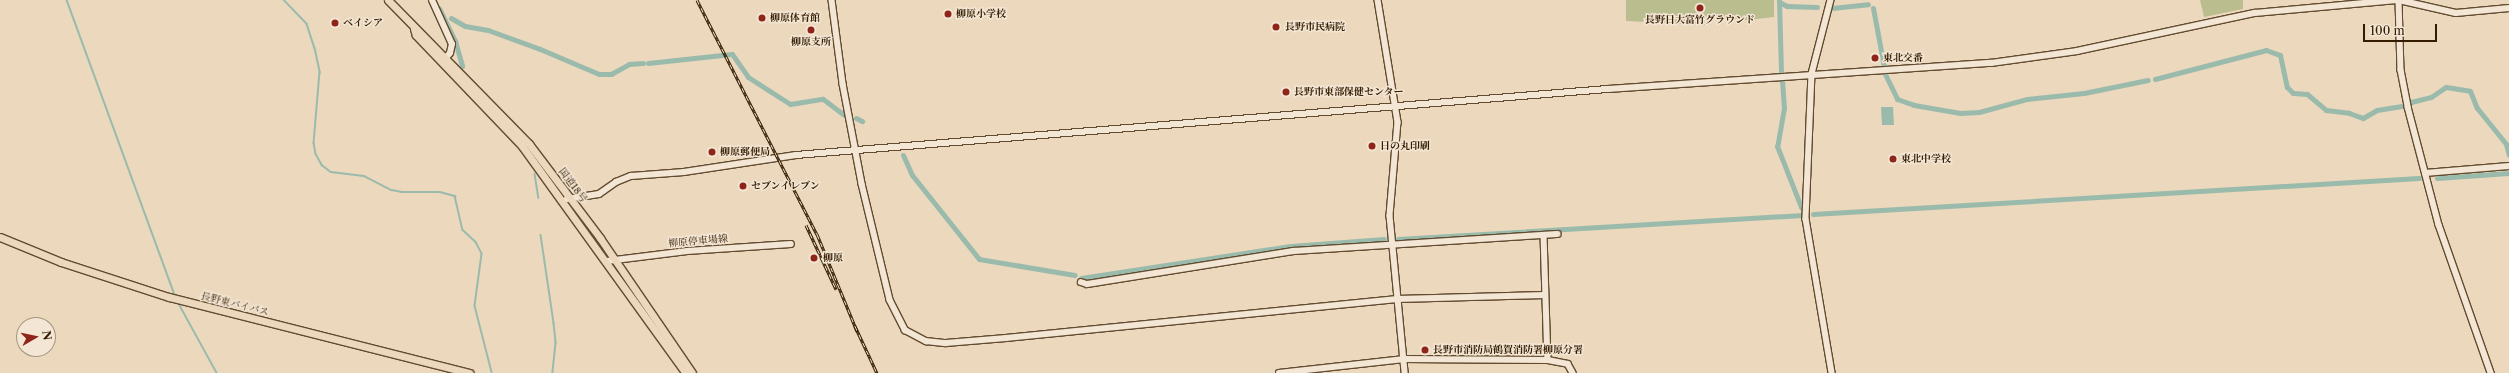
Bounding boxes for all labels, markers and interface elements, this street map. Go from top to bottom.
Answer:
marker: 長野日大富竹グラウンド [1695,3,1705,13]
place label: 柳原小学校 [956,8,1006,20]
marker: 柳原小学校 [943,9,953,19]
place label: 柳原体育館 [770,12,820,24]
marker: 柳原体育館 [757,13,767,23]
place label: 長野日大富竹グラウンド [1645,14,1755,26]
scale bar [2365,16,2439,42]
place label: ベイシア [343,17,383,29]
marker: ベイシア [330,18,340,28]
marker: 長野市民病院 [1270,21,1282,33]
place label: 長野市民病院 [1285,21,1345,33]
text: 100 m [2370,23,2405,38]
marker: 柳原支所 [806,25,816,35]
place label: 柳原支所 [791,36,831,48]
place label: 東北交番 [1883,52,1923,64]
marker: 東北交番 [1870,53,1880,63]
place label: 長野市東部保健センター [1294,86,1404,98]
marker: 長野市東部保健センター [1281,87,1291,97]
place label: 日の丸印刷 [1380,140,1430,152]
marker: 日の丸印刷 [1367,141,1377,151]
place label: 柳原郵便局 [720,146,770,158]
marker: 柳原郵便局 [707,147,717,157]
place label: 東北中学校 [1901,153,1951,165]
marker: 東北中学校 [1888,154,1898,164]
street label: 国道18号 [556,165,590,205]
place label: セブンイレブン [751,180,821,192]
marker: セブンイレブン [738,181,748,191]
street label: 柳原停車場線 [668,232,728,250]
marker: 柳原 [808,252,820,264]
place label: 柳原 [823,252,843,264]
street label: 長野東バイパス [200,290,270,318]
north arrow [16,317,56,357]
text: N [39,329,55,341]
place label: 長野市消防局鶴賀消防署柳原分署 [1433,344,1583,356]
marker: 長野市消防局鶴賀消防署柳原分署 [1420,345,1430,355]

